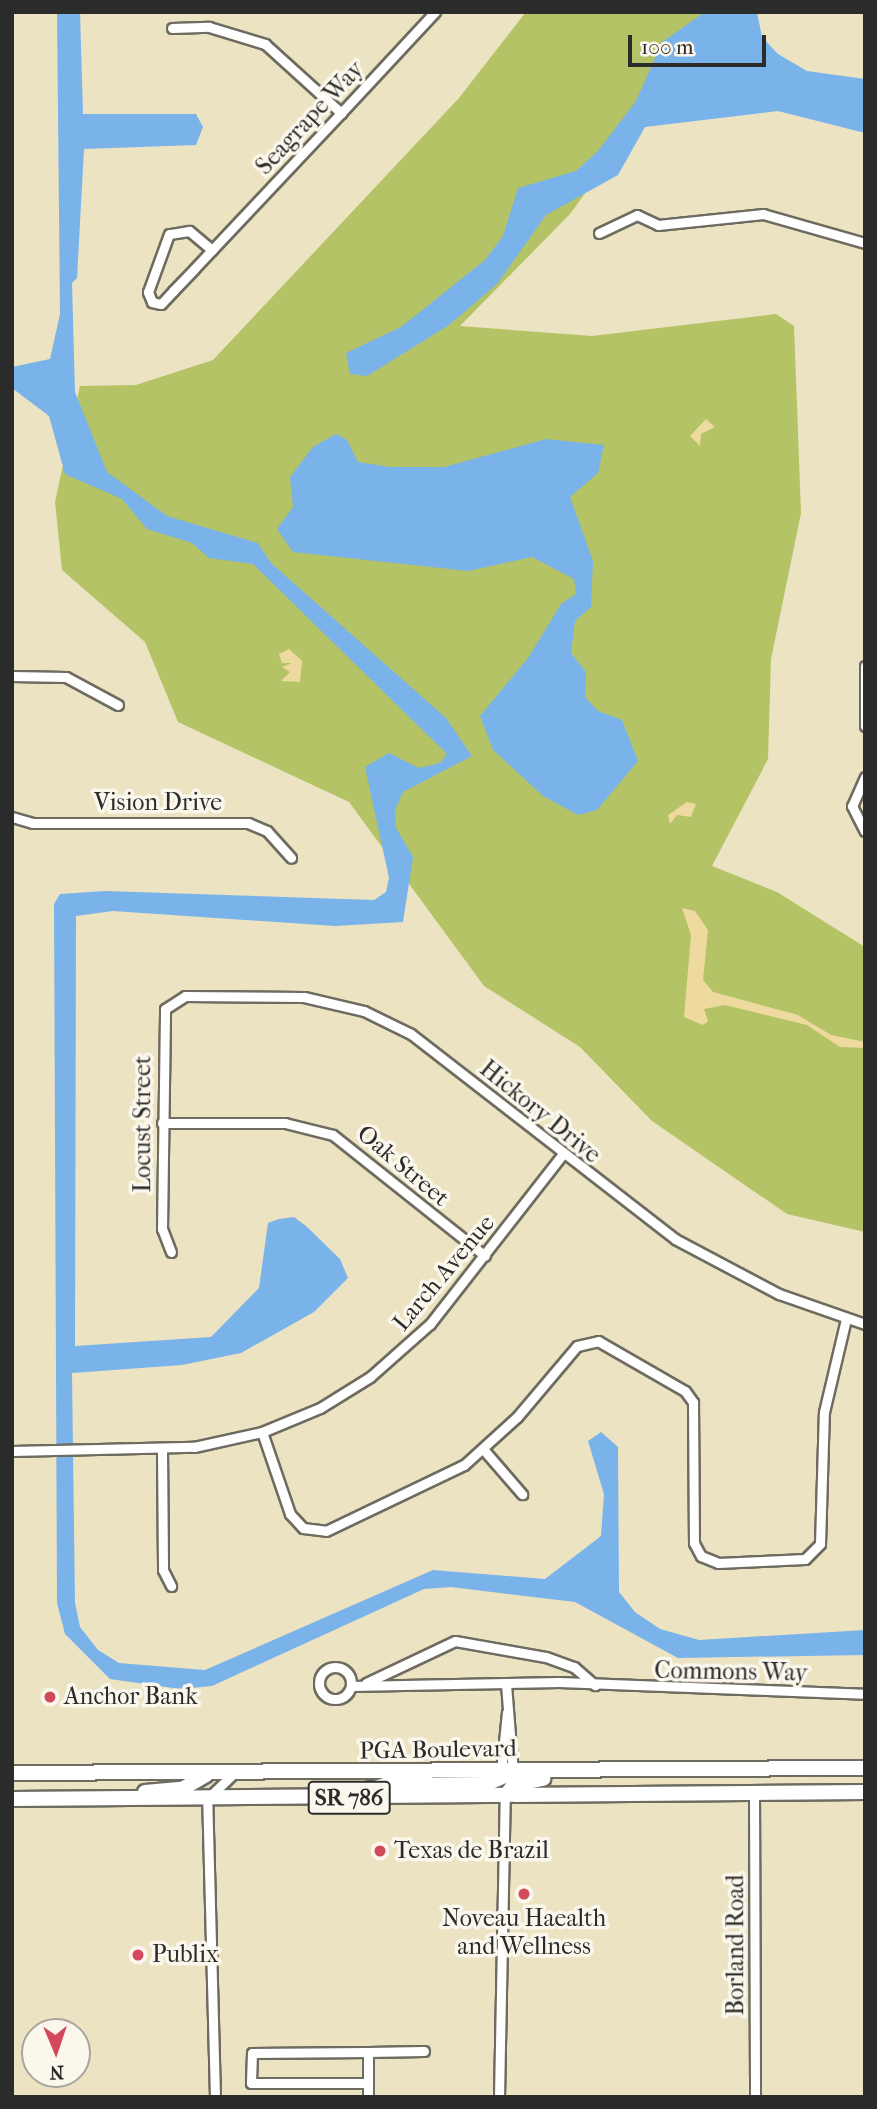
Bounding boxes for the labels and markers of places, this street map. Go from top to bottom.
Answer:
place label: Anchor Bank [64,1683,198,1711]
marker: Anchor Bank [42,1689,58,1705]
place label: Texas de Brazil [394,1837,549,1865]
marker: Texas de Brazil [372,1843,388,1859]
marker: Noveau Haealth and Wellness [516,1886,532,1902]
place label: Noveau Haealth and Wellness [442,1905,606,1961]
place label: Publix [152,1941,219,1969]
marker: Publix [130,1947,146,1963]

